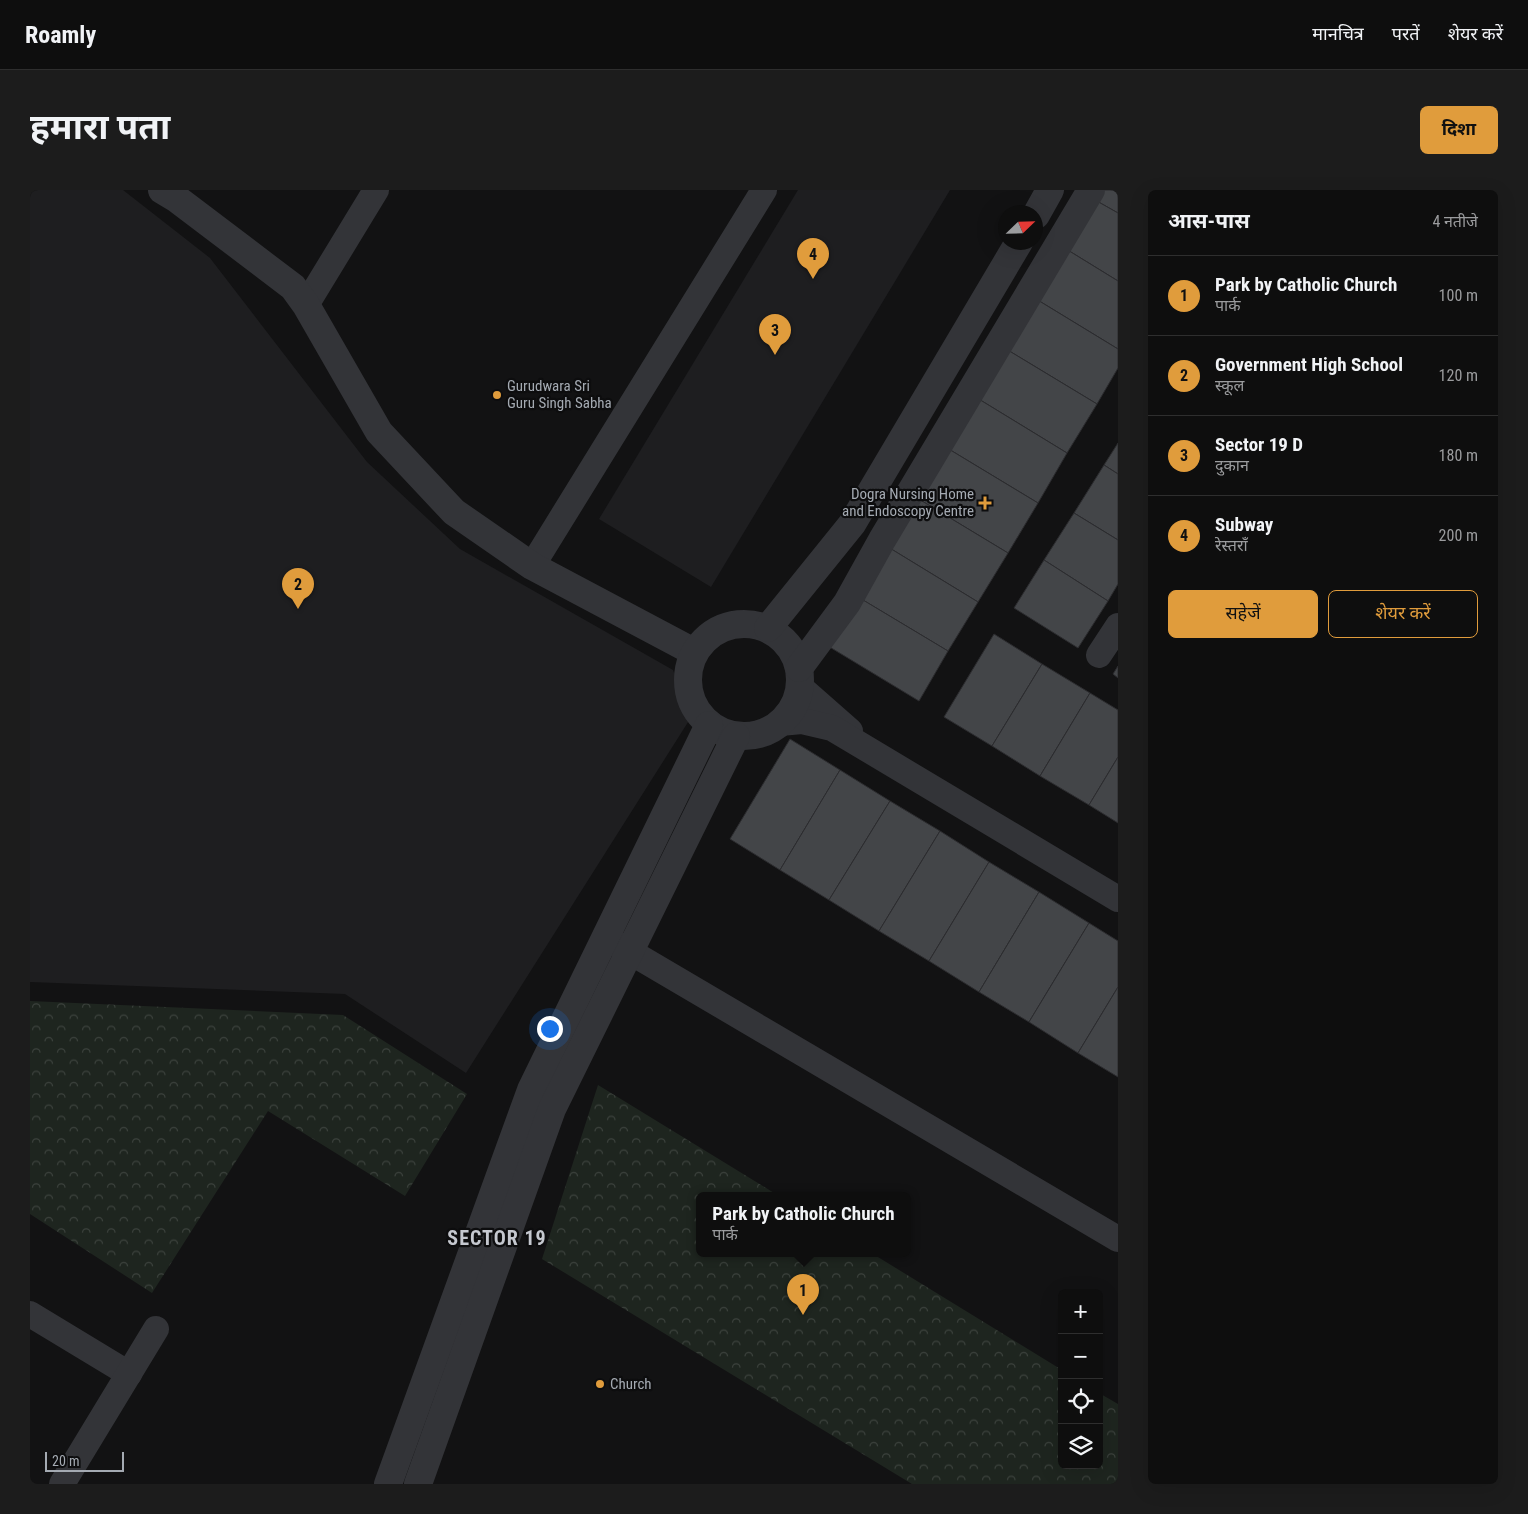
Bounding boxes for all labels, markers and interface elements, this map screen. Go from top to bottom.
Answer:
text: Roamly [25,21,96,49]
text: मानचित्र [1312,23,1364,44]
text: परतें [1392,23,1420,44]
text: शेयर करें [1448,23,1503,44]
button: दिशा [1420,106,1498,154]
text: हमारा पता [30,107,170,148]
north arrow [998,205,1043,250]
text: आस-पास [1168,209,1250,233]
text: 4 नतीजे [1432,212,1478,231]
pin: 4 [797,238,829,279]
text: Park by Catholic Church [1215,273,1397,296]
text: 1 [1180,286,1188,305]
text: 100 m [1439,286,1478,305]
text: पार्क [1215,296,1241,315]
pin: 3 [759,314,791,355]
text: Government High School [1215,353,1403,376]
text: 2 [1180,366,1188,385]
text: 120 m [1439,366,1478,385]
text: स्कूल [1215,376,1244,395]
place label: Gurudwara Sri Guru Singh Sabha [507,377,612,412]
marker: Gurudwara Sri Guru Singh Sabha [491,389,503,401]
text: Sector 19 D [1215,433,1303,456]
text: 3 [1180,446,1188,465]
text: 180 m [1439,446,1478,465]
text: दुकान [1215,456,1249,475]
place label: Dogra Nursing Home and Endoscopy Centre [842,485,974,520]
marker: Dogra Nursing Home and Endoscopy Centre [978,496,992,510]
text: Subway [1215,513,1273,536]
text: 4 [1180,526,1188,545]
text: 200 m [1439,526,1478,545]
text: रेस्तराँ [1215,536,1248,555]
pin: 2 [282,568,314,609]
button: सहेजें [1168,590,1318,638]
button: शेयर करें [1328,590,1478,638]
your location [537,1016,563,1042]
popup [696,1192,911,1257]
text: Park by Catholic Church [712,1202,895,1225]
text: पार्क [712,1225,738,1244]
district label: SECTOR 19 [447,1226,547,1250]
pin: 1 [787,1274,819,1315]
map controls [1058,1289,1103,1469]
button: + [1058,1289,1103,1334]
button: − [1058,1334,1103,1379]
place label: Church [610,1375,652,1393]
marker: Church [594,1378,606,1390]
button: locate [1058,1379,1103,1424]
button: layers [1058,1424,1103,1469]
scale bar [45,1449,124,1472]
text: 20 m [52,1453,80,1469]

